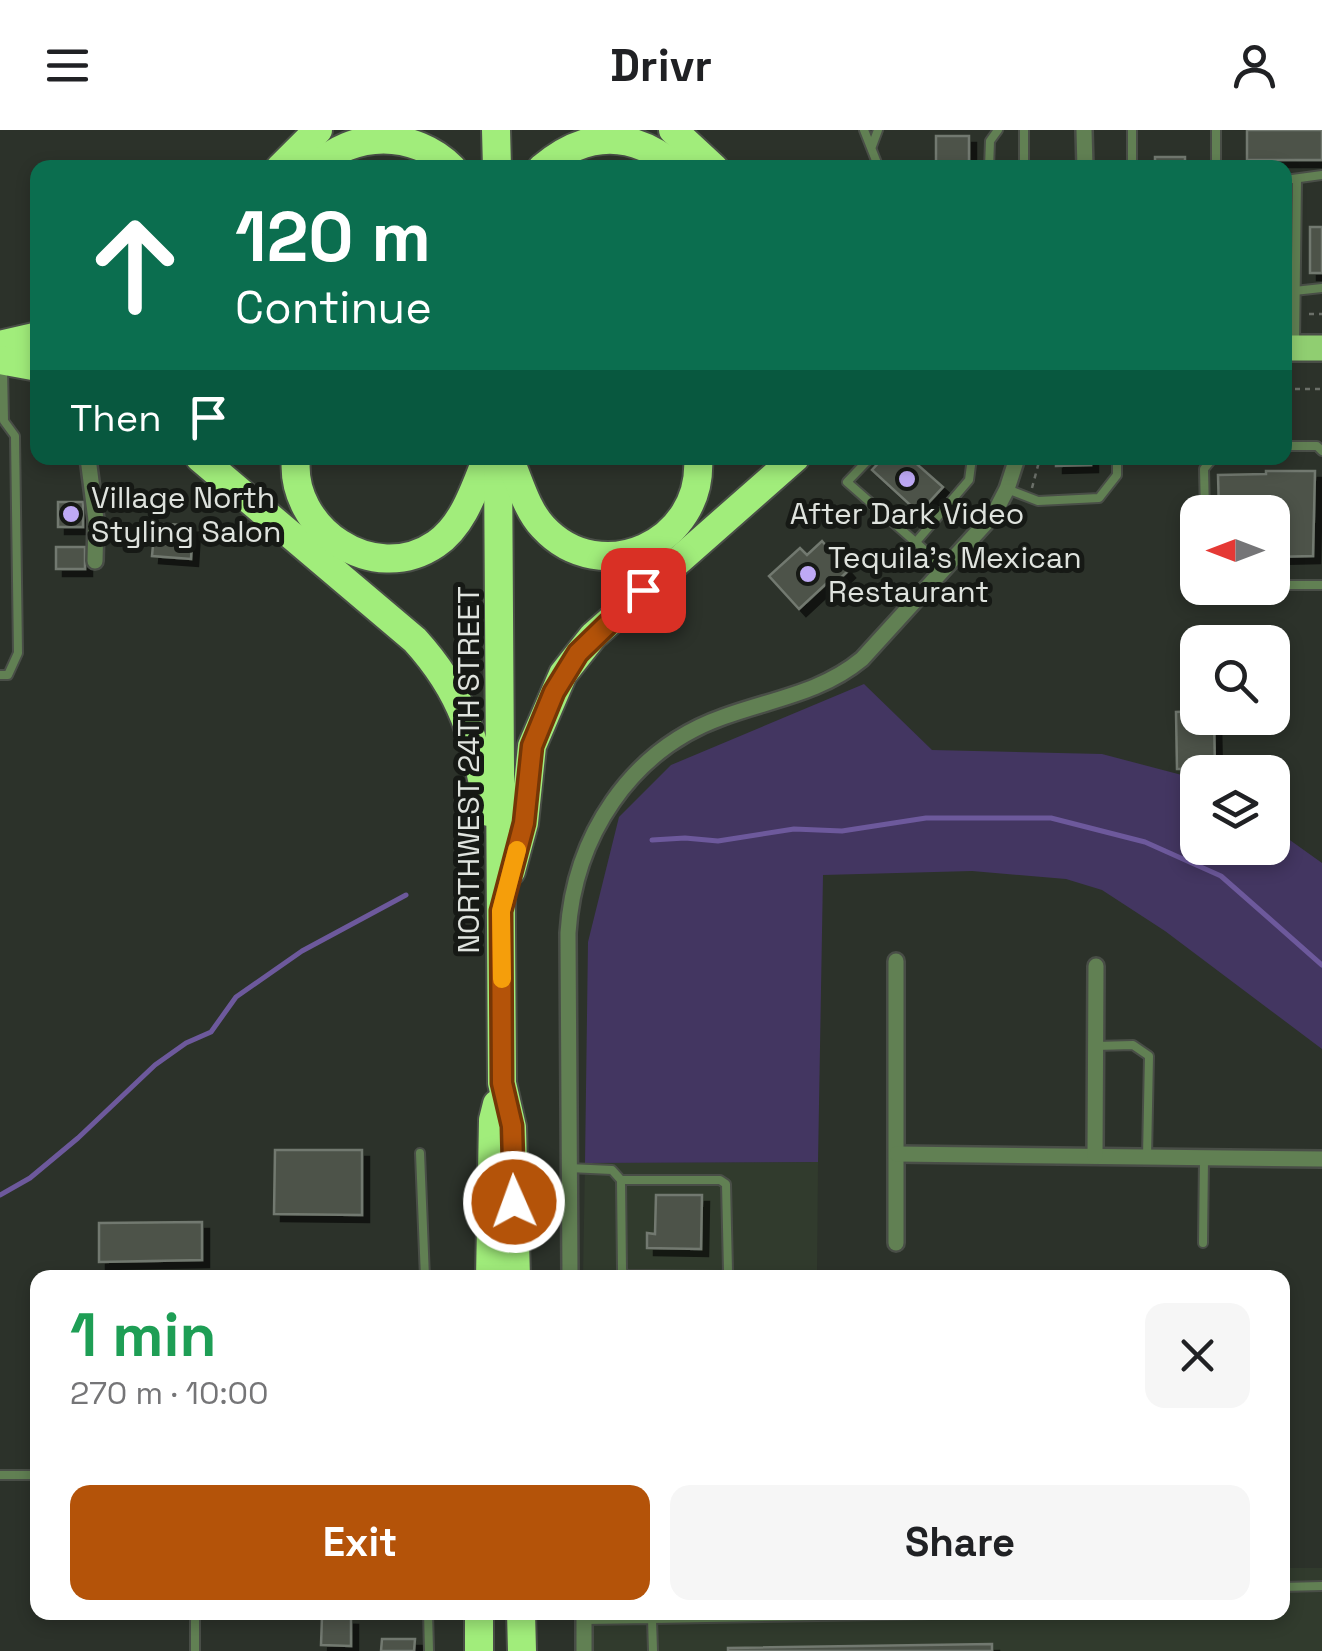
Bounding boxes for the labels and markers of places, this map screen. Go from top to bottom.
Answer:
marker: After Dark Video [896,468,918,490]
place label: Village North Styling Salon [91,478,282,551]
place label: After Dark Video [790,494,1024,533]
marker: Village North Styling Salon [60,503,82,525]
place label: Tequila’s Mexican Restaurant [828,538,1082,611]
pin [601,548,686,633]
marker: Tequila’s Mexican Restaurant [797,563,819,585]

